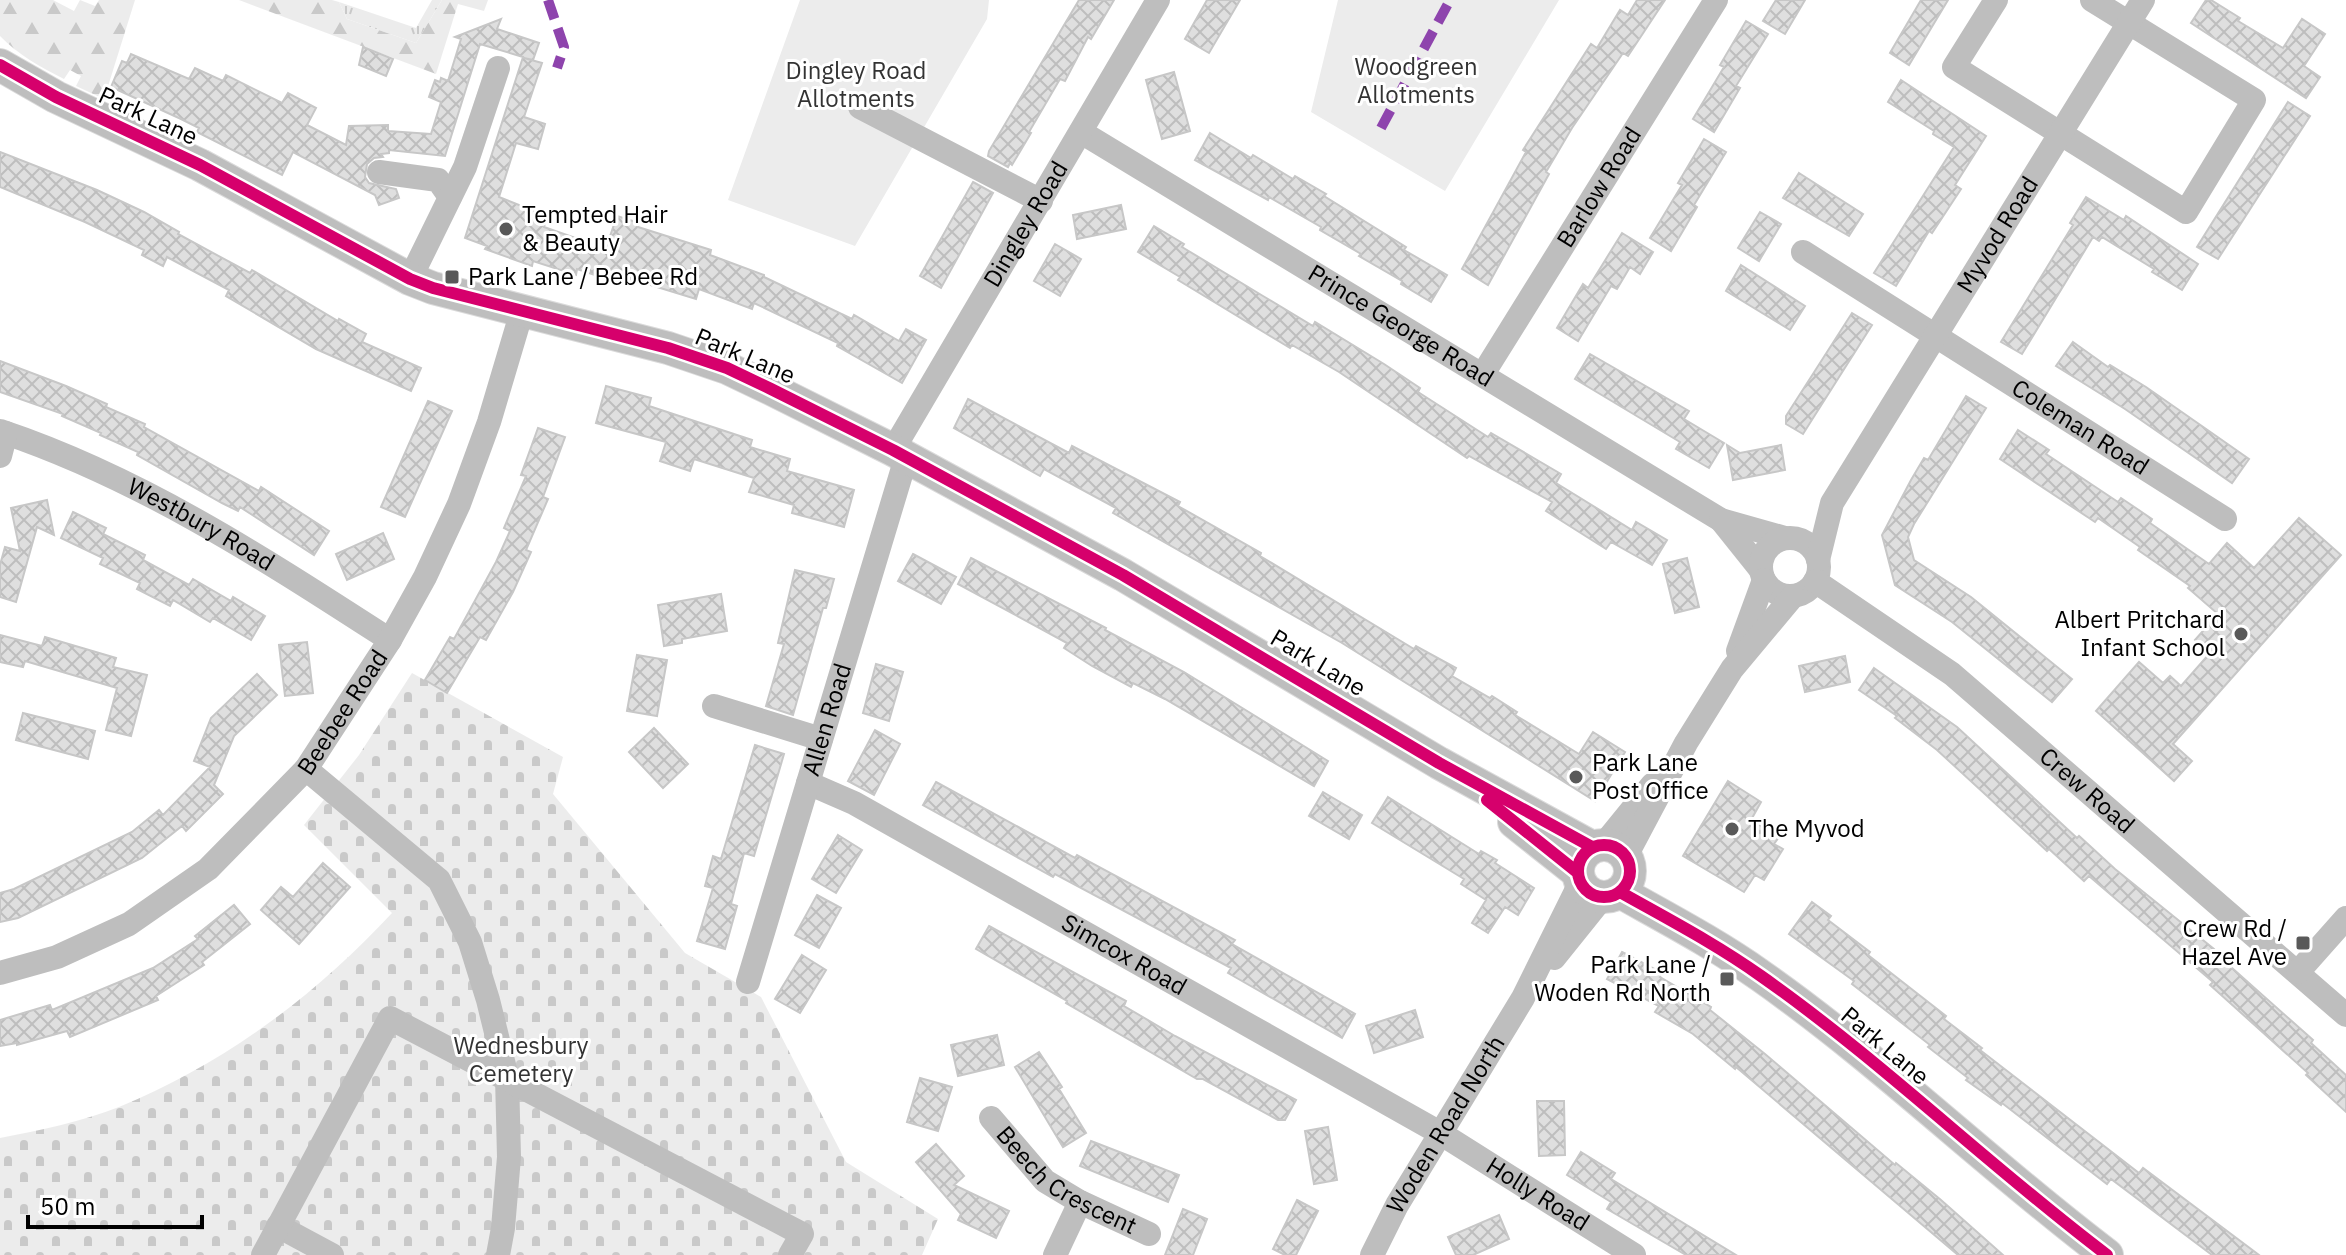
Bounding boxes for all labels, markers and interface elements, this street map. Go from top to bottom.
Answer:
park label: Woodgreen Allotments [1354,50,1478,110]
park label: Dingley Road Allotments [786,54,926,114]
street label: Park Lane [94,78,203,152]
street label: Barlow Road [1549,120,1648,253]
street label: Dingley Road [976,155,1075,293]
street label: Myvod Road [1949,170,2045,299]
place label: Tempted Hair & Beauty [522,198,668,258]
marker: Tempted Hair & Beauty [497,220,515,238]
street label: Prince George Road [1303,256,1500,394]
place label: Park Lane / Bebee Rd [468,260,698,292]
marker: Park Lane / Bebee Rd [443,268,461,286]
street label: Park Lane [690,320,800,390]
street label: Coleman Road [2006,371,2155,482]
street label: Westbury Road [123,470,281,578]
place label: Albert Pritchard Infant School [2054,603,2225,663]
street label: Park Lane [1265,621,1372,703]
marker: Albert Pritchard Infant School [2232,625,2250,643]
street label: Beebee Road [289,643,394,781]
street label: Allen Road [794,659,858,780]
street label: Crew Road [2033,740,2142,840]
place label: Park Lane Post Office [1592,746,1709,806]
marker: Park Lane Post Office [1567,768,1585,786]
place label: The Myvod [1748,812,1865,844]
marker: The Myvod [1723,820,1741,838]
street label: Simcox Road [1056,906,1193,1002]
place label: Crew Rd / Hazel Ave [2181,912,2287,972]
marker: Crew Rd / Hazel Ave [2294,934,2312,952]
place label: Park Lane / Woden Rd North [1534,948,1711,1008]
marker: Park Lane / Woden Rd North [1718,970,1736,988]
street label: Park Lane [1835,999,1936,1092]
park label: Wednesbury Cemetery [453,1029,589,1089]
street label: Woden Road North [1379,1029,1512,1219]
street label: Beech Crescent [990,1119,1142,1241]
street label: Holly Road [1481,1149,1596,1238]
scale bar [28,1179,202,1229]
text: 50 m [40,1190,95,1222]

